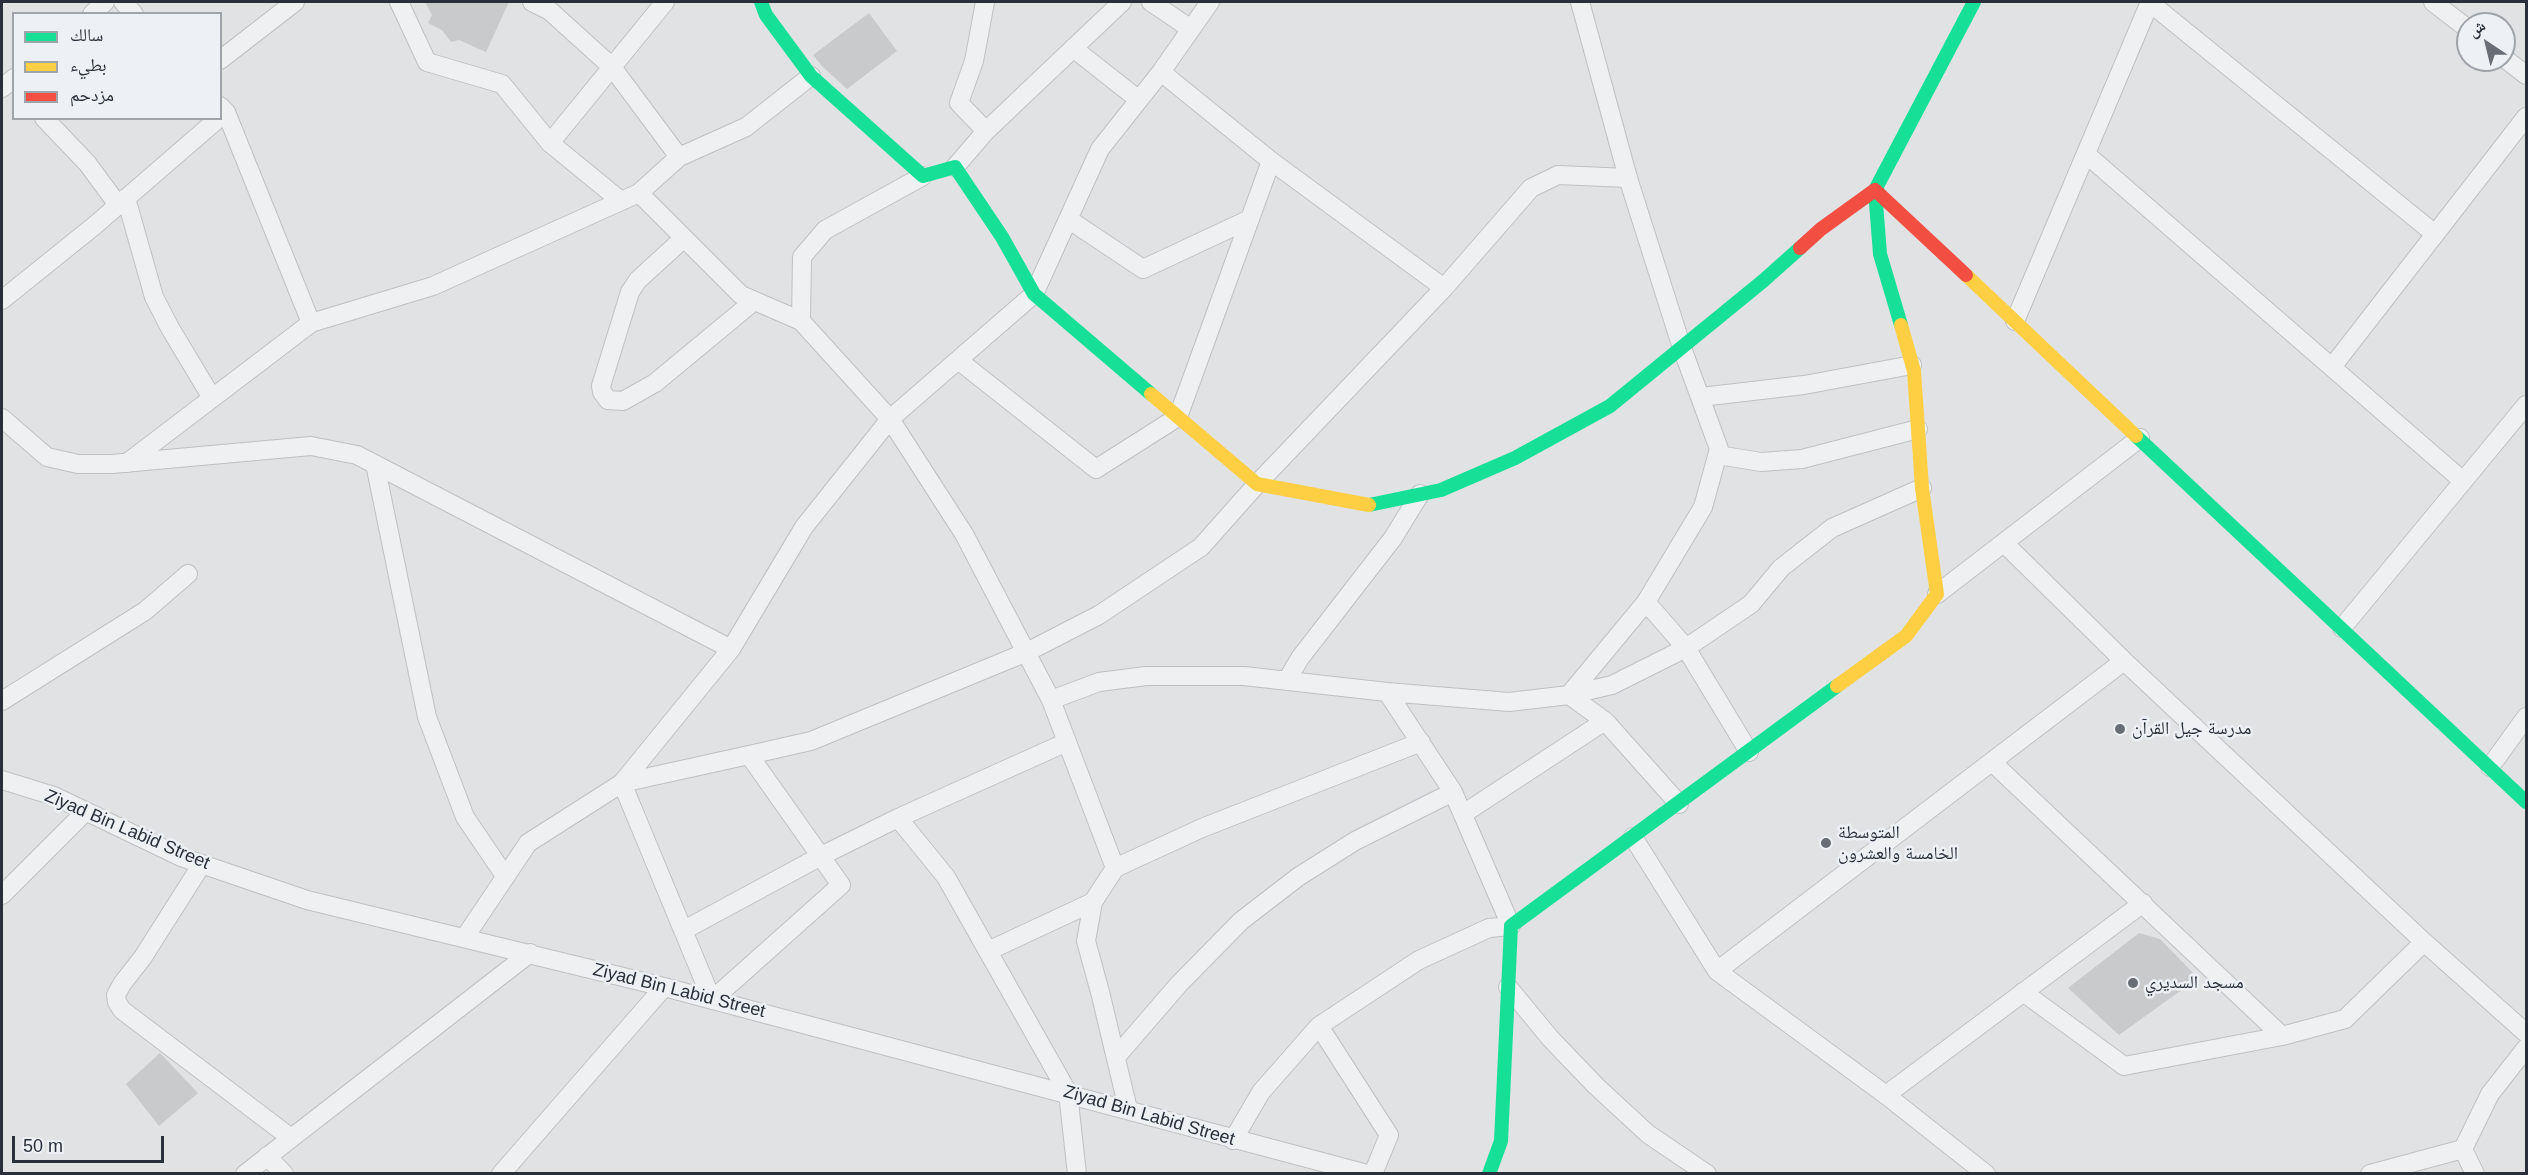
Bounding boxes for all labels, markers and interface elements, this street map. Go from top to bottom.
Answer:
legend [12,12,222,120]
north arrow [2456,12,2516,72]
text: ش [2465,17,2488,40]
text: سالك [70,25,103,45]
text: بطيء [70,55,107,75]
text: مزدحم [70,85,114,105]
place label: مدرسة جيل القرآن [2132,718,2251,740]
marker: مدرسة جيل القرآن [2113,722,2127,736]
street label: Ziyad Bin Labid Street [41,785,213,875]
place label: المتوسطة الخامسة والعشرون [1838,822,1958,864]
marker: المتوسطة الخامسة والعشرون [1819,836,1833,850]
street label: Ziyad Bin Labid Street [590,959,768,1023]
place label: مسجد السديري [2145,972,2244,994]
marker: مسجد السديري [2126,976,2140,990]
street label: Ziyad Bin Labid Street [1061,1081,1237,1151]
scale bar [15,1124,166,1162]
text: 50 m [23,1136,63,1156]

